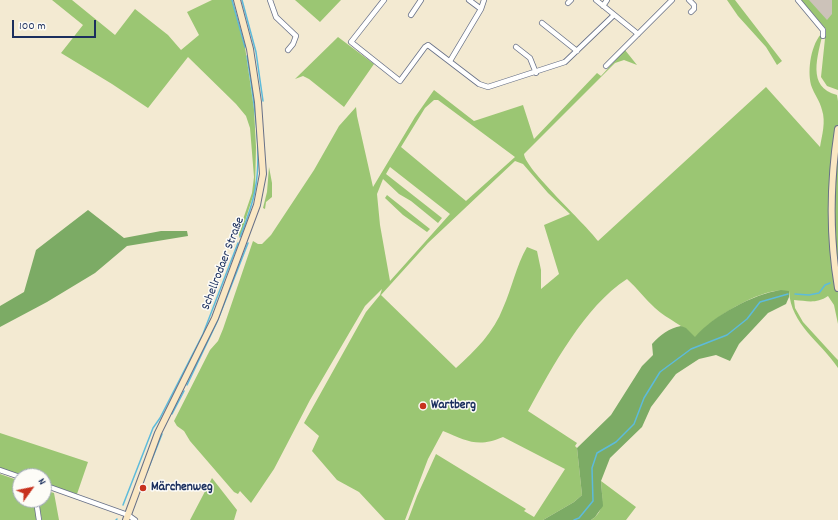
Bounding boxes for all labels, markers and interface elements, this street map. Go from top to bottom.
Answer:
scale bar [14,12,98,38]
text: 100 m [19,18,46,35]
street label: Schellrodaer Straße [199,215,249,313]
place label: Wartberg [431,398,476,414]
marker: Wartberg [418,401,428,411]
north arrow [12,468,52,508]
text: N [33,475,49,489]
place label: Märchenweg [151,480,213,496]
marker: Märchenweg [138,483,148,493]

